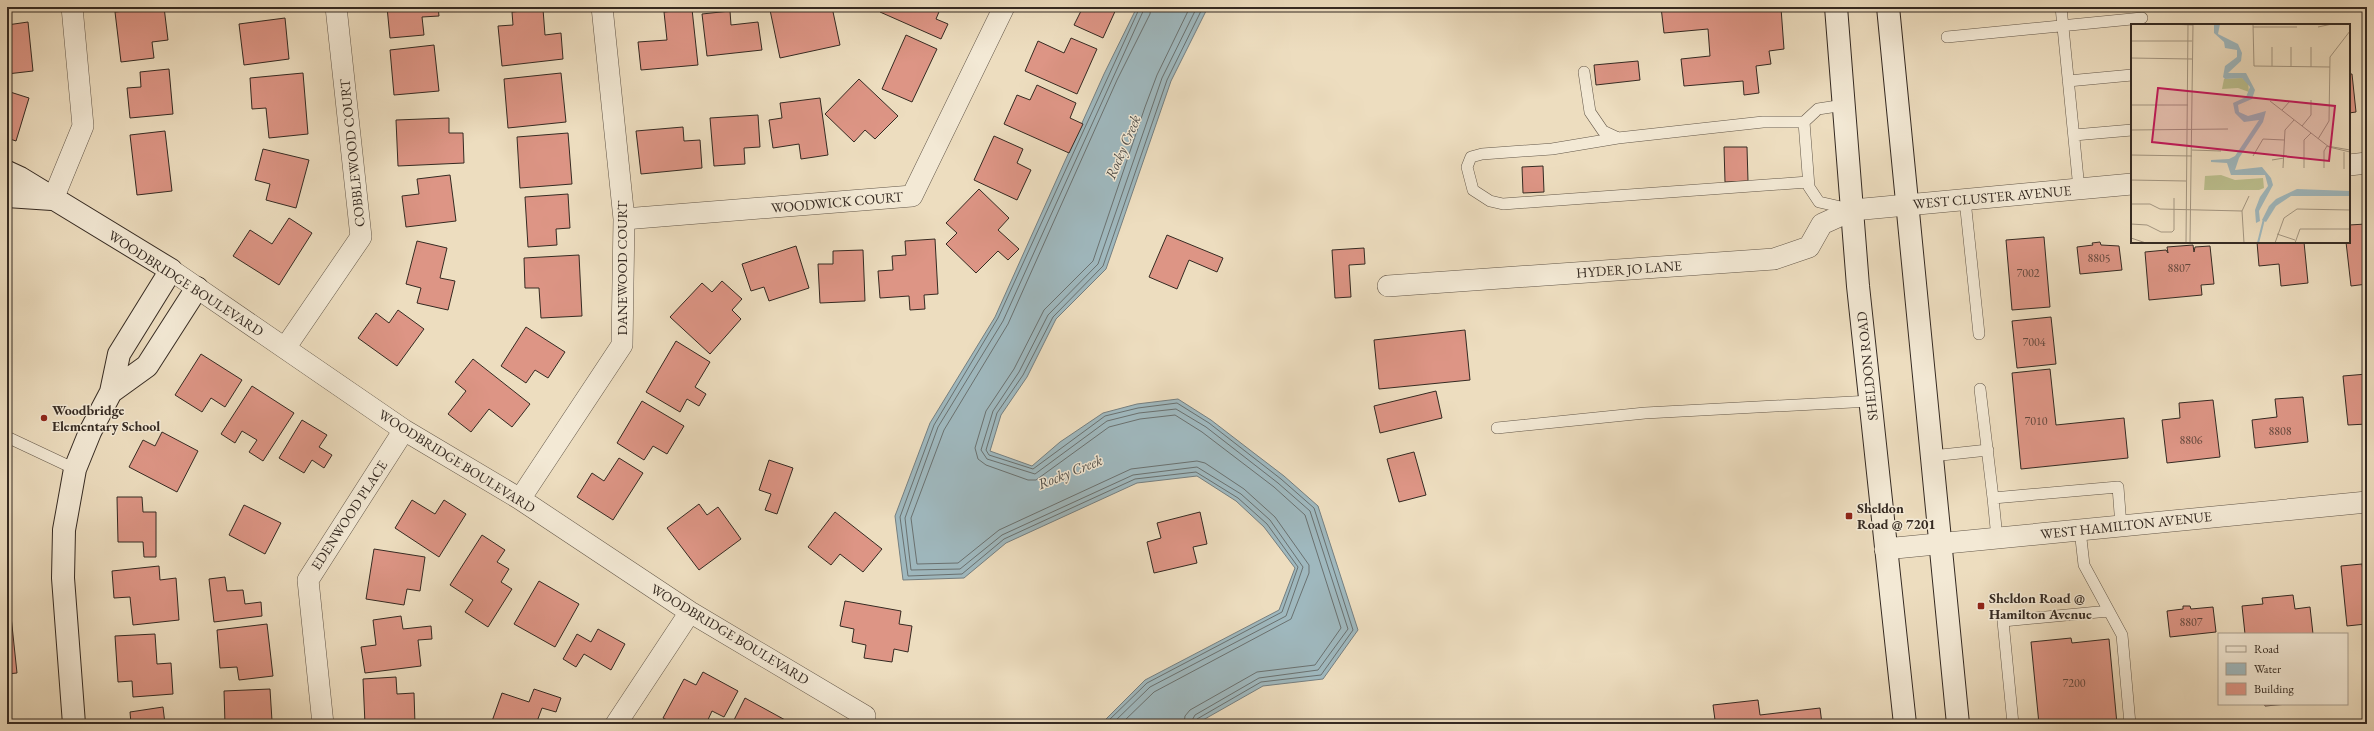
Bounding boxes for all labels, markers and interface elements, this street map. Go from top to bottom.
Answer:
inset map [2131,24,2350,243]
street label: COBBLEWOOD COURT [335,77,369,228]
water label: Rocky Creek [1100,112,1145,182]
street label: WEST CLUSTER AVENUE [1912,181,2072,213]
street label: WOODWICK COURT [770,187,904,217]
street label: DANEWOOD COURT [613,200,631,335]
street label: WOODBRIDGE BOULEVARD [105,226,268,340]
house number: 8805 [2087,250,2111,266]
street label: HYDER JO LANE [1576,256,1682,282]
house number: 8807 [2167,260,2191,276]
house number: 7002 [2016,265,2040,281]
street label: SHELDON ROAD [1852,310,1882,421]
house number: 7004 [2022,334,2046,350]
place label: Woodbridge Elementary School [52,401,160,435]
street label: WOODBRIDGE BOULEVARD [375,405,539,517]
marker: Woodbridge Elementary School [39,413,49,423]
house number: 7010 [2024,413,2048,429]
house number: 8808 [2268,423,2292,439]
house number: 8806 [2179,432,2203,448]
water label: Rocky Creek [1035,450,1105,493]
street label: EDENWOOD PLACE [307,457,391,573]
place label: Sheldon Road @ 7201 [1857,499,1936,533]
street label: WEST HAMILTON AVENUE [2039,507,2213,543]
marker: Sheldon Road @ 7201 [1844,511,1854,521]
street label: WOODBRIDGE BOULEVARD [647,579,813,689]
place label: Sheldon Road @ Hamilton Avenue [1989,589,2092,623]
marker: Sheldon Road @ Hamilton Avenue [1976,601,1986,611]
house number: 8807 [2179,614,2203,630]
legend [2218,633,2348,705]
text: Road [2254,641,2280,657]
text: Water [2254,661,2281,677]
house number: 7200 [2062,675,2086,691]
text: Building [2254,681,2295,697]

